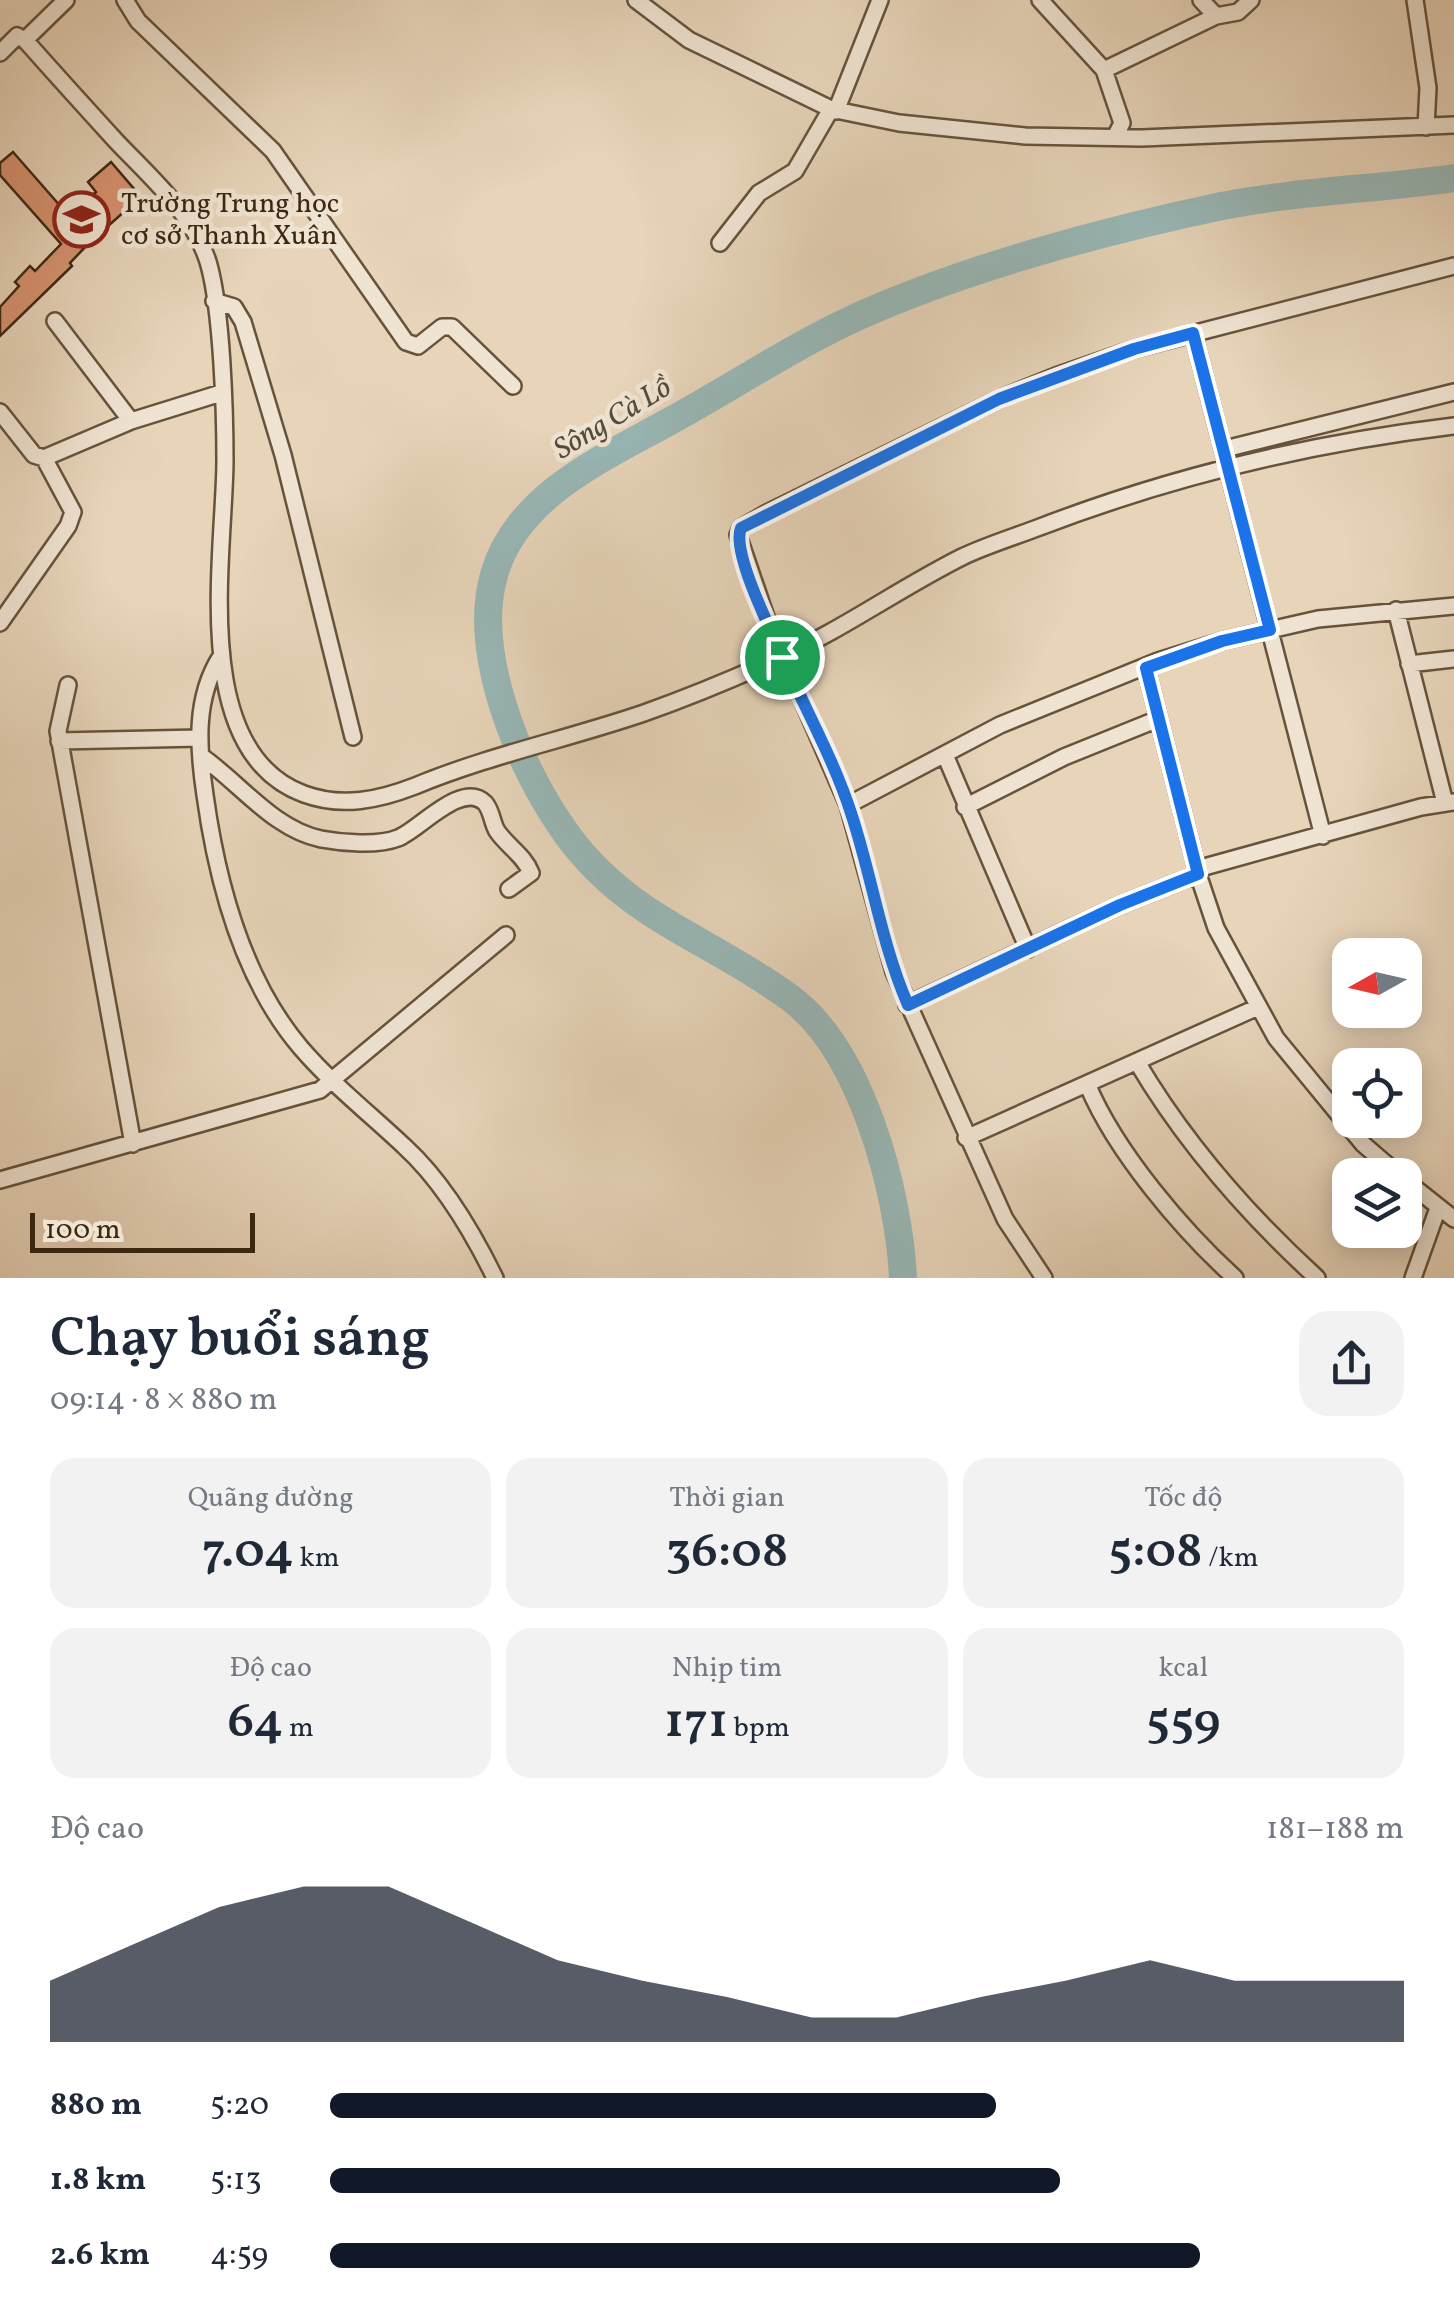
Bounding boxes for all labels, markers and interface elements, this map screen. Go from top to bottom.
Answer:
place label: Trường Trung học cơ sở Thanh Xuân [121,185,339,256]
school or university icon: Trường Trung học cơ sở Thanh Xuân [52,190,112,250]
water label: Sông Cà Lồ [546,367,680,471]
pin [740,615,825,700]
icon: arrive [755,630,810,685]
north arrow [1332,938,1422,1028]
map controls [1332,938,1422,1248]
button: locate [1332,1048,1422,1138]
button: layers [1332,1158,1422,1248]
scale bar [30,1208,255,1252]
text: 100 m [45,1211,120,1250]
text: Chạy buổi sáng [50,1303,430,1379]
button: share [1299,1311,1404,1416]
text: 09:14 · 8 × 880 m [50,1379,277,1423]
text: Quãng đường [188,1479,354,1518]
text: Thời gian [669,1479,785,1518]
text: Tốc độ [1144,1479,1222,1518]
text: 7.04 [202,1518,294,1588]
text: 36:08 [666,1518,788,1588]
text: 5:08 [1108,1518,1203,1588]
text: km [294,1539,339,1578]
text: /km [1203,1539,1258,1578]
text: Độ cao [230,1649,312,1688]
text: Nhịp tim [672,1649,782,1688]
text: kcal [1158,1649,1208,1688]
text: 64 [228,1688,283,1758]
text: 171 [664,1688,728,1758]
text: 559 [1146,1688,1221,1758]
text: m [283,1709,314,1748]
text: bpm [728,1709,790,1748]
text: Độ cao [50,1808,144,1852]
text: 181–188 m [1266,1808,1404,1852]
text: 880 m [50,2084,142,2128]
text: 5:20 [210,2084,269,2128]
text: 1.8 km [50,2159,146,2203]
text: 5:13 [210,2159,262,2203]
text: 2.6 km [50,2234,150,2278]
text: 4:59 [210,2234,268,2278]

